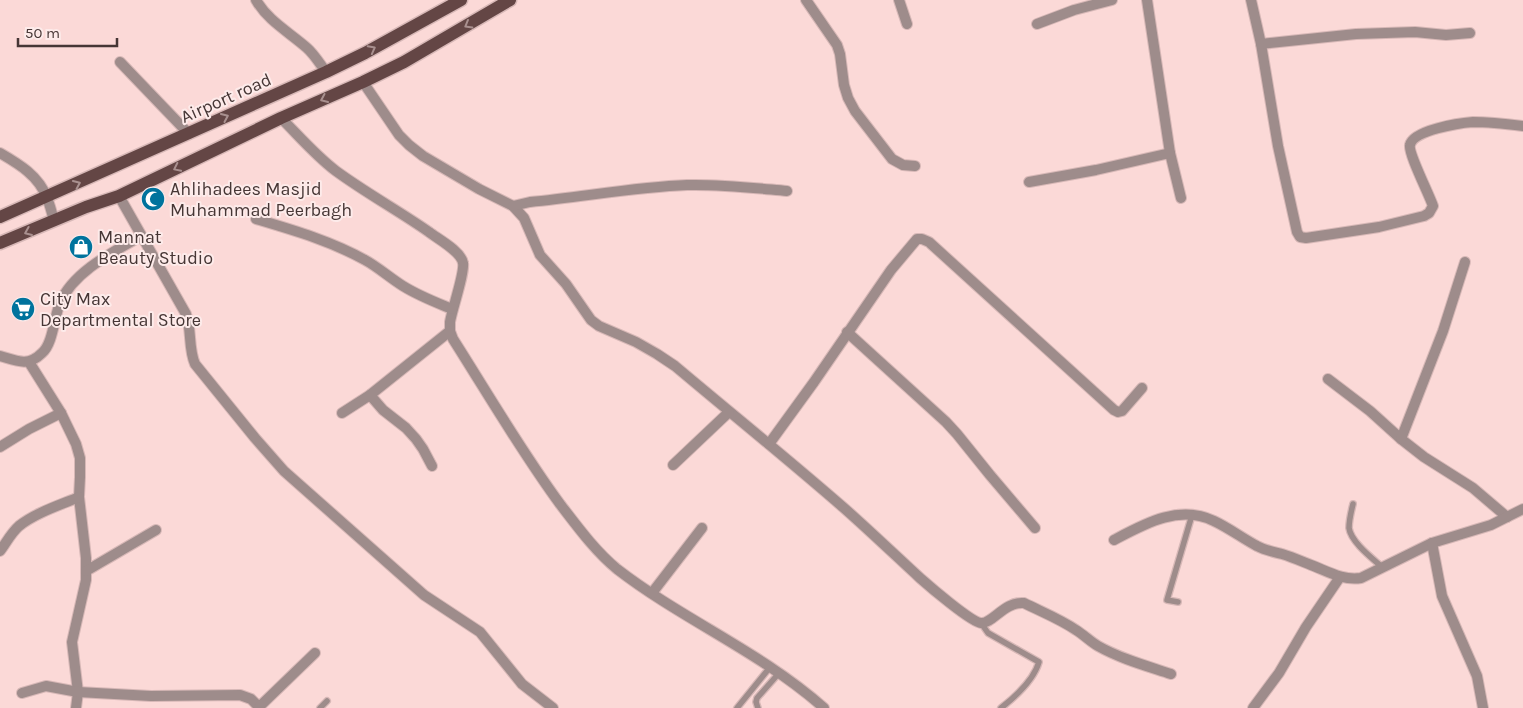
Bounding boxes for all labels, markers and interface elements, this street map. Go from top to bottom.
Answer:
scale bar [18,15,116,47]
one-way arrow [465,18,474,28]
text: 50 m [25,24,60,42]
one-way arrow [367,45,376,55]
street label: Airport road [177,68,275,128]
one-way arrow [320,93,329,104]
one-way arrow [220,113,229,124]
one-way arrow [173,162,182,172]
place label: Ahlihadees Masjid Muhammad Peerbagh [170,178,352,221]
one-way arrow [72,179,81,190]
mosque icon: Ahlihadees Masjid Muhammad Peerbagh [140,186,166,212]
one-way arrow [24,225,33,236]
place label: Mannat Beauty Studio [98,226,213,269]
shop icon: Mannat Beauty Studio [68,234,94,260]
place label: City Max Departmental Store [40,288,201,331]
supermarket icon: City Max Departmental Store [10,296,36,322]

